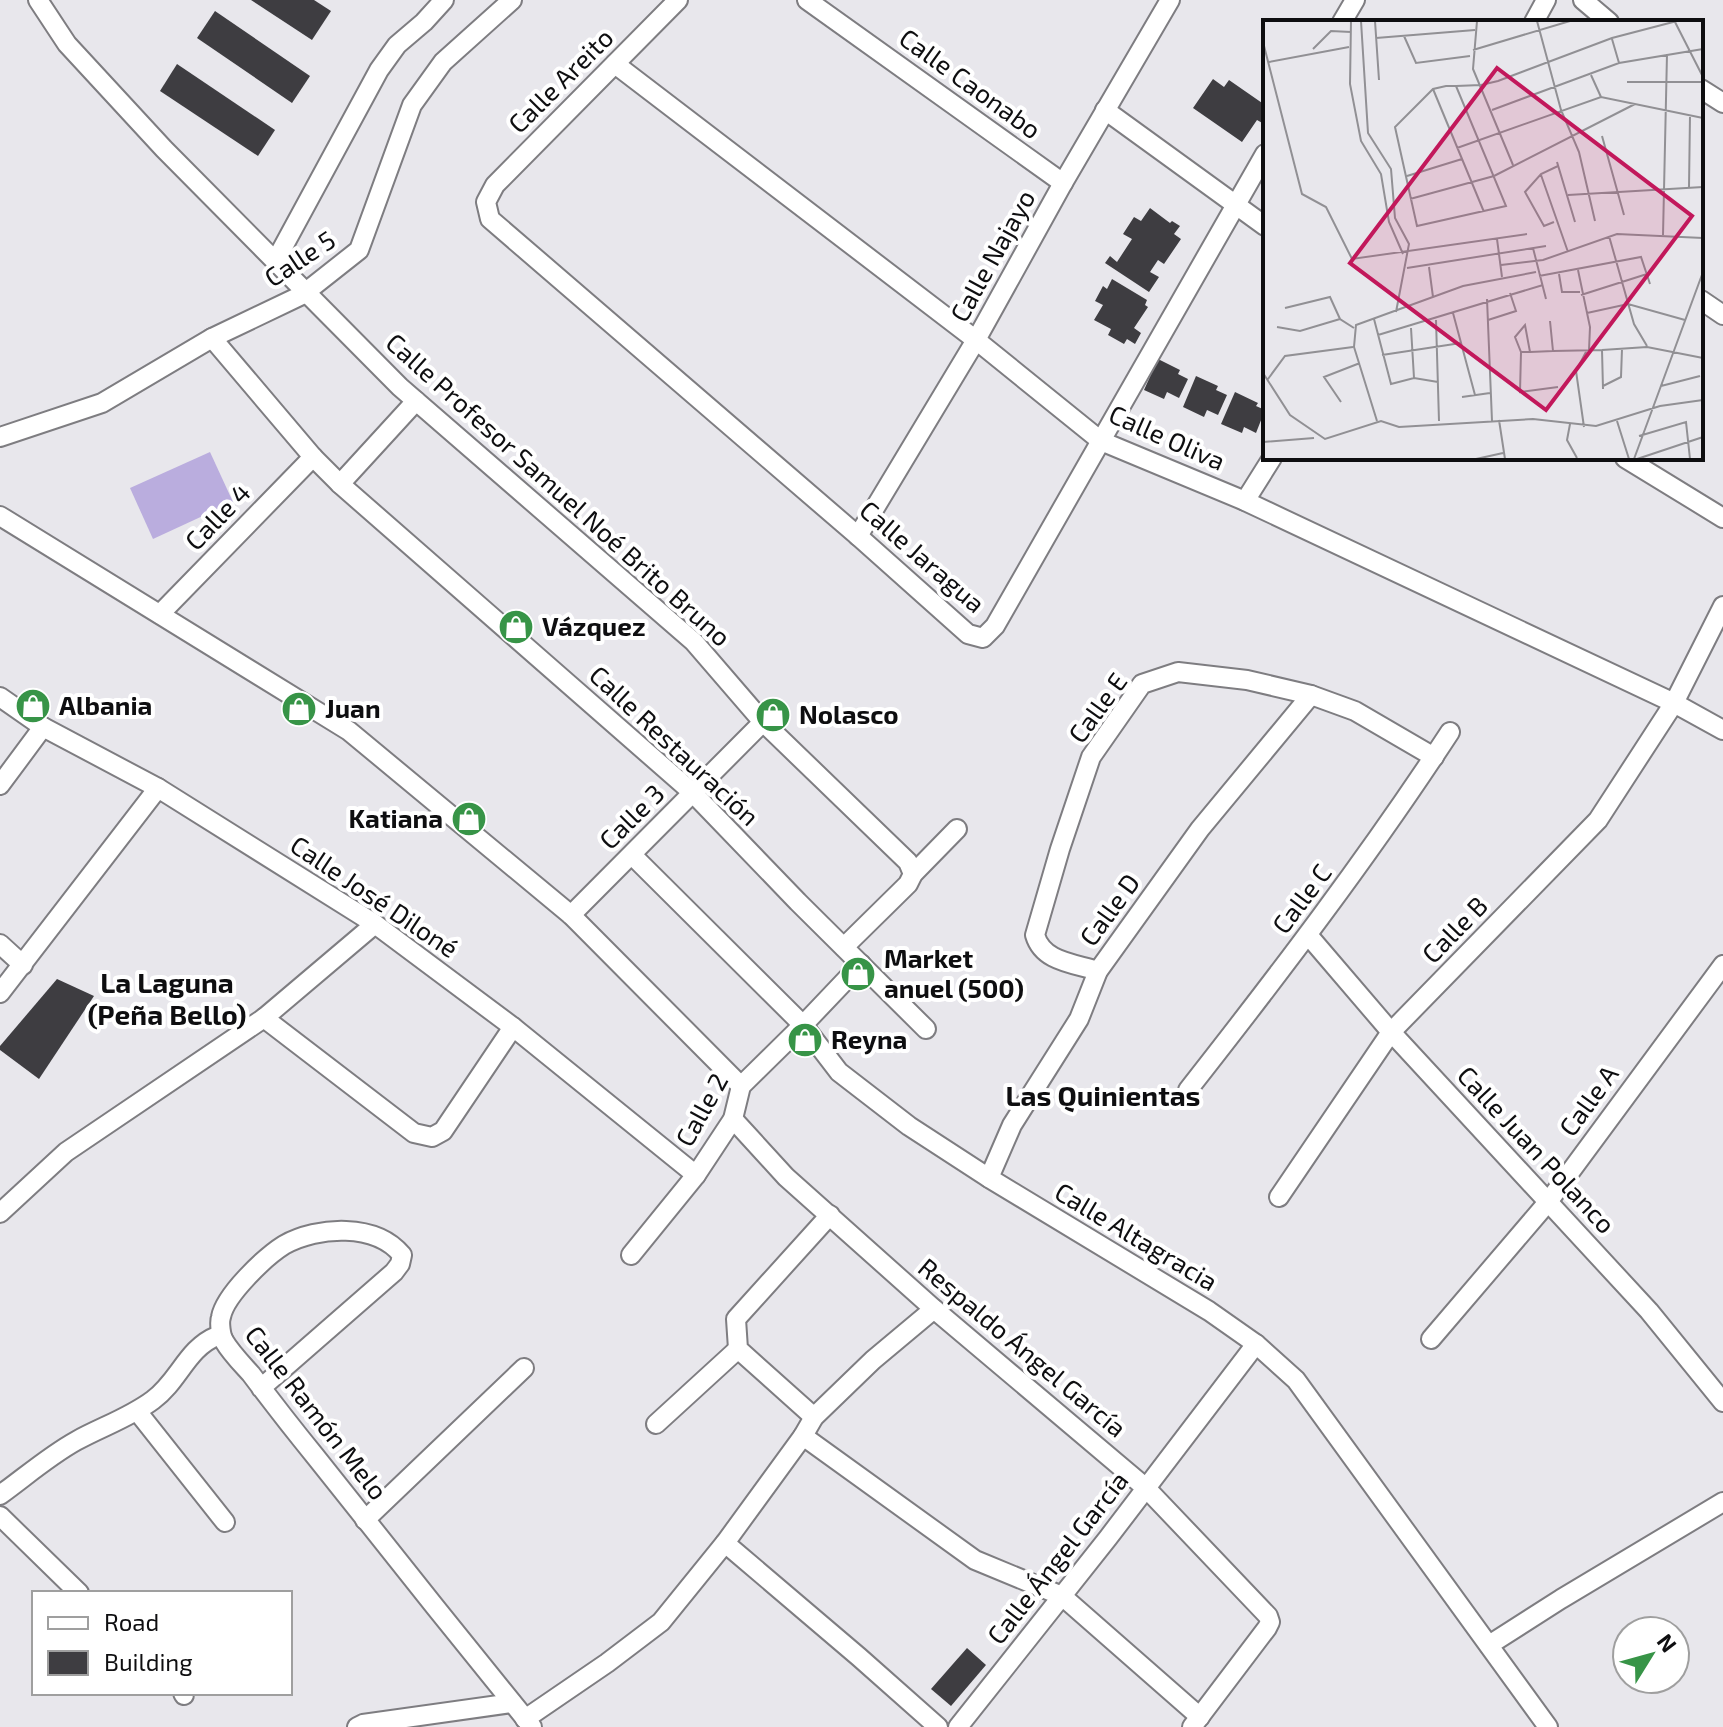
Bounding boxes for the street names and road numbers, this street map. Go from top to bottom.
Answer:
street label: Calle Areito [501,21,619,139]
street label: Calle Caonabo [894,21,1048,144]
street label: Calle Najayo [943,184,1041,327]
street label: Calle 5 [258,223,340,292]
street label: Calle Profesor Samuel Noé Brito Bruno [380,326,738,652]
street label: Calle Oliva [1105,397,1230,476]
street label: Calle 4 [178,476,256,556]
street label: Calle Jaragua [854,493,992,618]
street label: Calle Restauración [584,658,766,831]
street label: Calle E [1061,666,1133,748]
street label: Calle 3 [592,777,670,855]
street label: Calle José Diloné [285,828,465,963]
street label: Calle C [1265,857,1337,939]
street label: Calle D [1072,867,1145,951]
street label: Calle B [1415,889,1493,969]
street label: Calle Juan Polanco [1452,1059,1622,1239]
street label: Calle A [1552,1059,1624,1142]
street label: Calle 2 [668,1067,733,1151]
street label: Calle Altagracia [1050,1175,1224,1296]
street label: Respaldo Ángel García [913,1251,1133,1443]
street label: Calle Ramón Melo [240,1319,395,1505]
street label: Calle Ángel García [980,1465,1134,1649]

